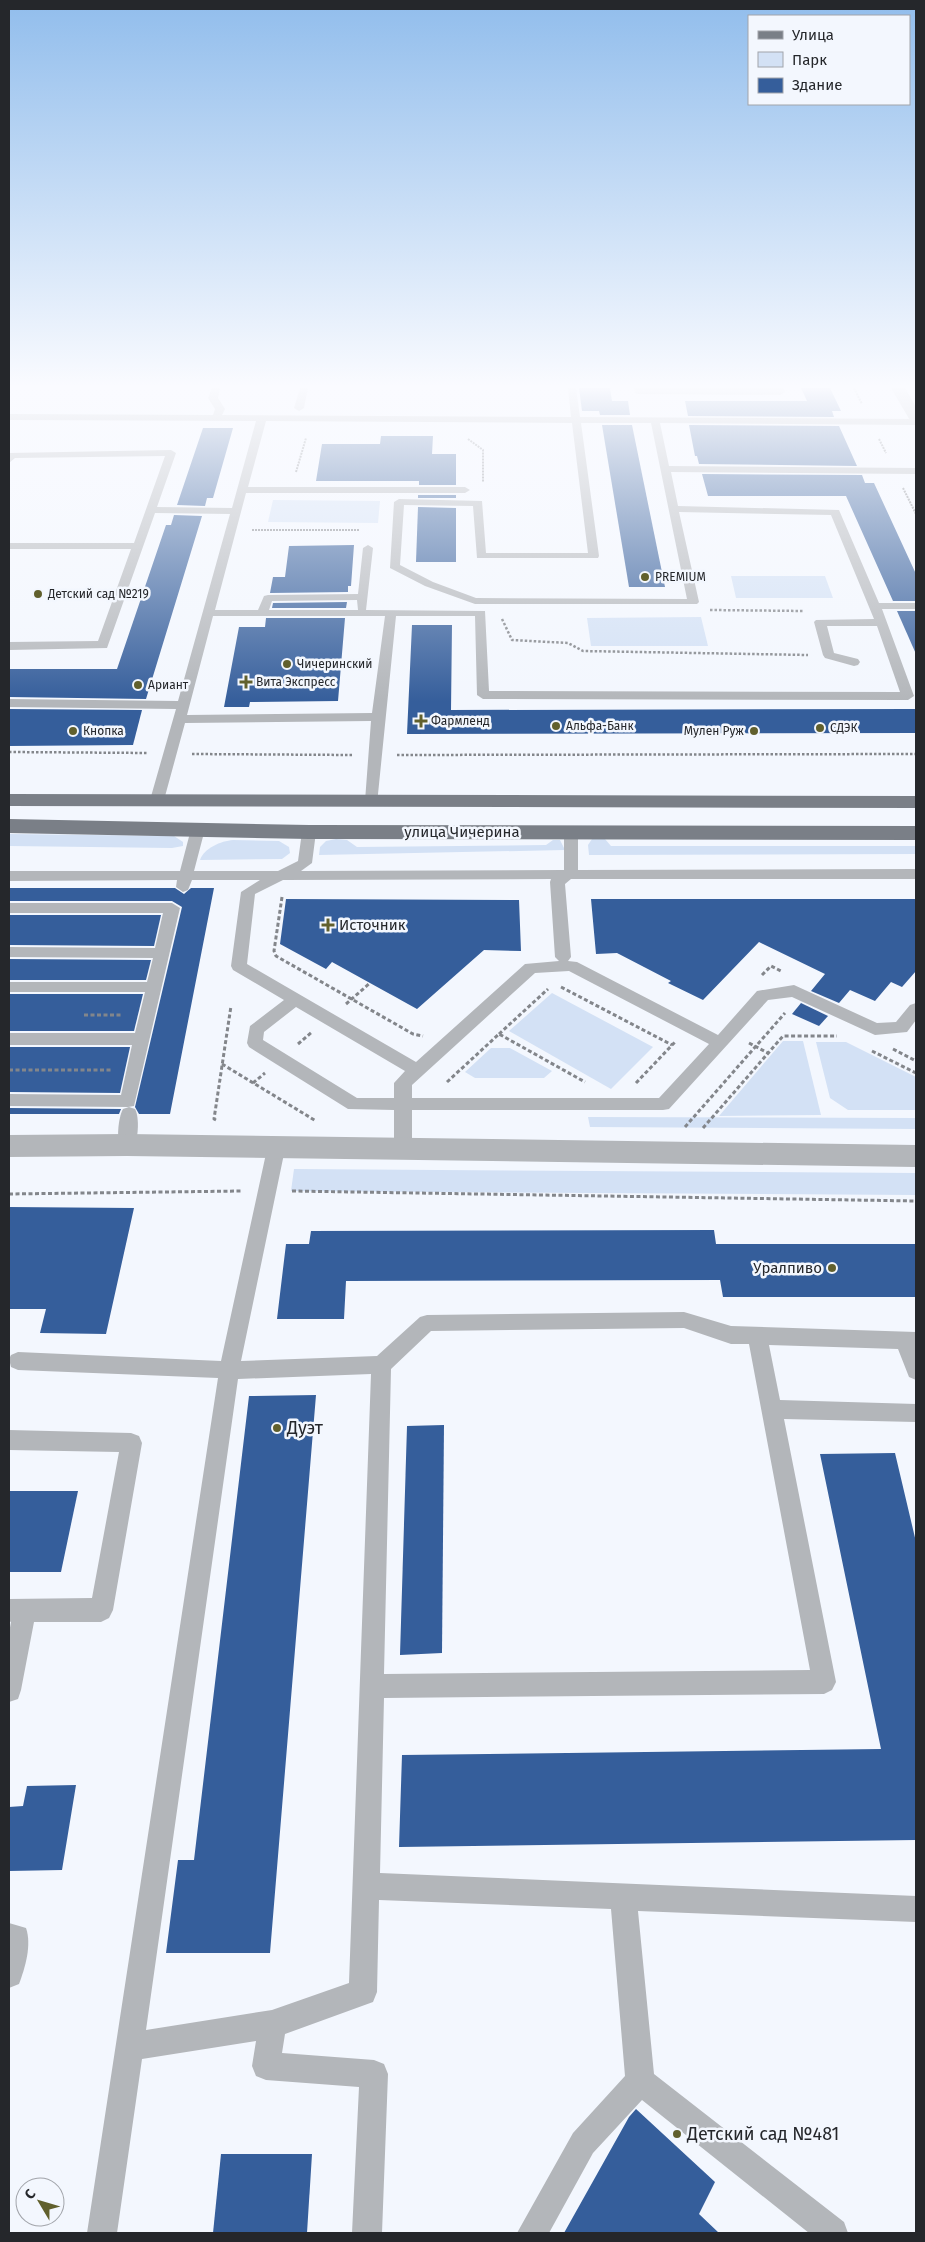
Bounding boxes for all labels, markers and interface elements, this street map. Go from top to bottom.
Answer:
legend [748,15,910,105]
text: Улица [792,26,834,44]
text: Парк [792,51,827,69]
text: Здание [792,76,842,94]
place label: PREMIUM [655,570,706,584]
marker: PREMIUM [639,571,651,583]
place label: Детский сад №219 [47,587,149,601]
marker: Детский сад №219 [32,588,44,600]
place label: Чичеринский [297,657,373,671]
marker: Чичеринский [281,658,293,670]
place label: Вита Экспресс [256,675,336,689]
marker: Вита Экспресс [240,676,252,688]
place label: Ариант [148,678,189,692]
marker: Ариант [132,679,144,691]
place label: Фармленд [431,714,490,728]
marker: Фармленд [415,715,427,727]
place label: Альфа-Банк [566,719,634,733]
marker: Альфа-Банк [550,720,562,732]
place label: СДЭК [830,721,858,735]
marker: СДЭК [814,722,826,734]
place label: Кнопка [83,724,124,738]
place label: Мулен Руж [684,724,744,738]
marker: Кнопка [67,725,79,737]
marker: Мулен Руж [748,725,760,737]
street label: улица Чичерина [404,823,520,841]
place label: Источник [339,916,406,934]
marker: Источник [321,918,335,932]
place label: Уралпиво [753,1259,822,1277]
marker: Уралпиво [826,1262,838,1274]
place label: Дуэт [286,1417,324,1439]
marker: Дуэт [271,1422,283,1434]
place label: Детский сад №481 [686,2123,839,2145]
marker: Детский сад №481 [671,2128,683,2140]
north arrow [15,2177,65,2227]
text: С [21,2186,39,2203]

